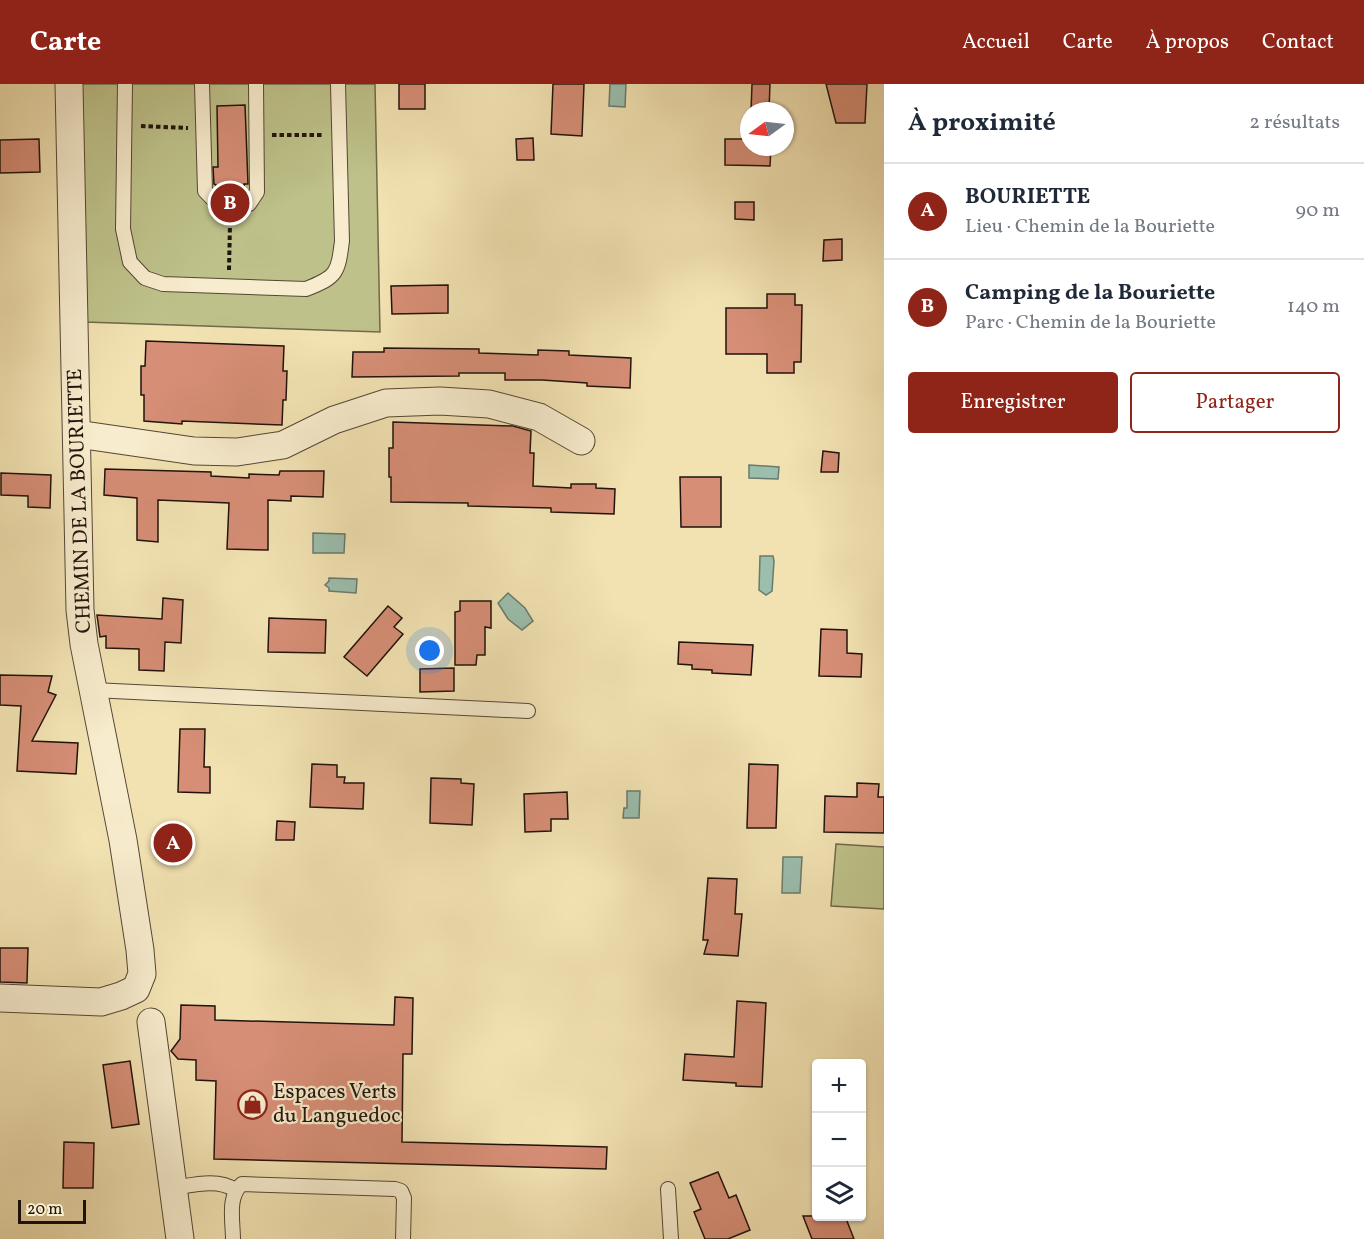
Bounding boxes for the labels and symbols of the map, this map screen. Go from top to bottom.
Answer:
north arrow [740,102,794,156]
pin: B [210,180,250,226]
street label: CHEMIN DE LA BOURIETTE [61,368,99,634]
your location [415,636,444,665]
pin: A [154,820,192,866]
place label: Espaces Verts du Languedoc [273,1078,401,1131]
shop icon: Espaces Verts du Languedoc [236,1088,268,1120]
scale bar [18,1197,86,1224]

